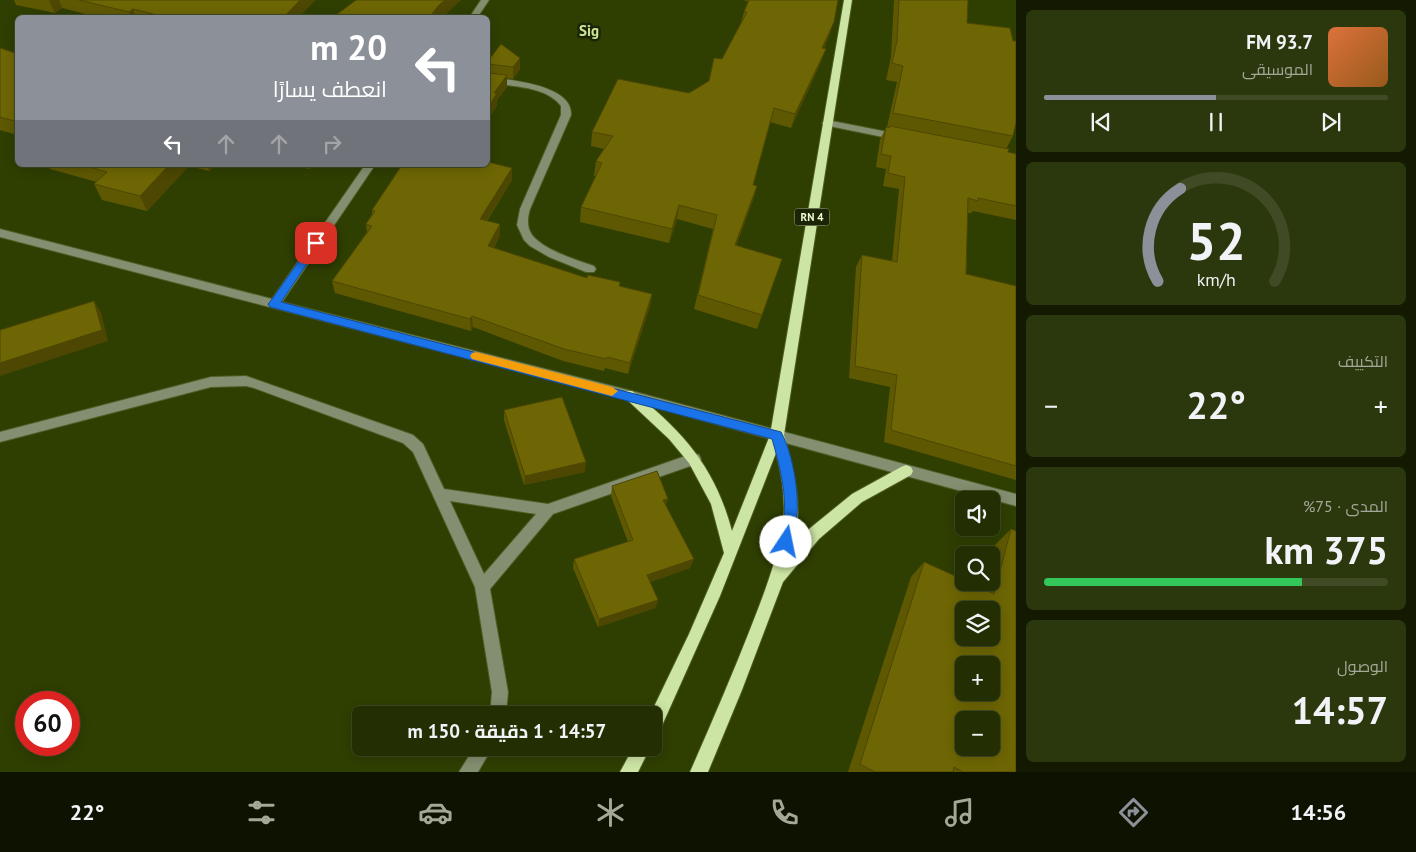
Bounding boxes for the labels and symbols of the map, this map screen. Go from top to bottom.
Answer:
district label: Sig [579,21,599,40]
road number: RN 4 [794,208,830,226]
pin [295,222,337,264]
position arrow [759,515,811,567]
speed limit sign: 60 [15,691,80,756]

